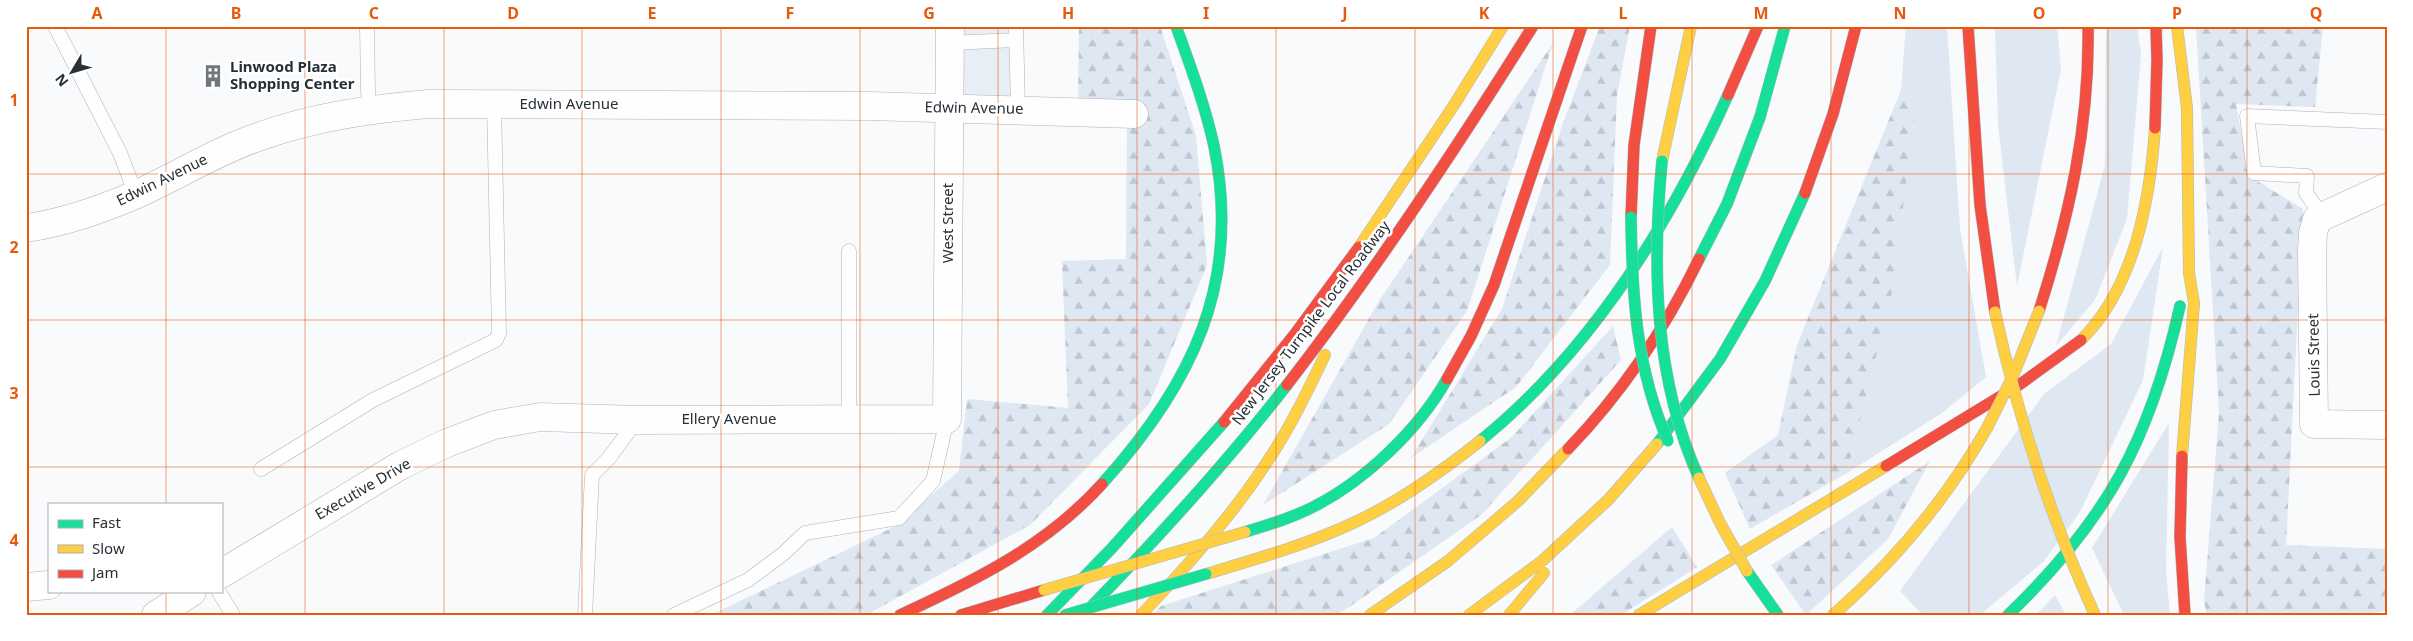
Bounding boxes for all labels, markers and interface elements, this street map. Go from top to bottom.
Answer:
text: A [91,2,103,24]
text: B [231,2,241,24]
text: C [369,2,379,24]
text: D [507,2,519,24]
text: E [648,2,657,24]
text: F [786,2,794,24]
text: G [923,2,935,24]
text: H [1062,2,1074,24]
text: I [1203,2,1209,24]
text: J [1340,2,1348,24]
text: K [1479,2,1490,24]
text: L [1619,2,1628,24]
text: M [1753,2,1769,24]
text: N [1893,2,1907,24]
text: O [2033,2,2045,24]
text: P [2172,2,2182,24]
text: Q [2310,2,2322,24]
north arrow [48,48,98,98]
place label: Linwood Plaza Shopping Center [230,56,355,93]
building icon: Linwood Plaza Shopping Center [200,63,226,89]
text: N [50,70,72,91]
text: 1 [9,89,19,111]
street label: Edwin Avenue [519,93,619,113]
street label: Edwin Avenue [924,96,1024,118]
street label: Edwin Avenue [113,148,210,210]
street label: West Street [937,182,957,263]
street label: New Jersey Turnpike Local Roadway [1227,216,1394,429]
text: 2 [9,236,19,258]
street label: Louis Street [2302,313,2324,397]
text: 3 [9,382,19,404]
street label: Ellery Avenue [682,408,776,428]
street label: Executive Drive [311,453,414,524]
legend [48,503,222,594]
text: Fast [92,512,121,532]
text: 4 [9,529,19,551]
text: Slow [92,538,125,558]
text: Jam [90,562,119,582]

